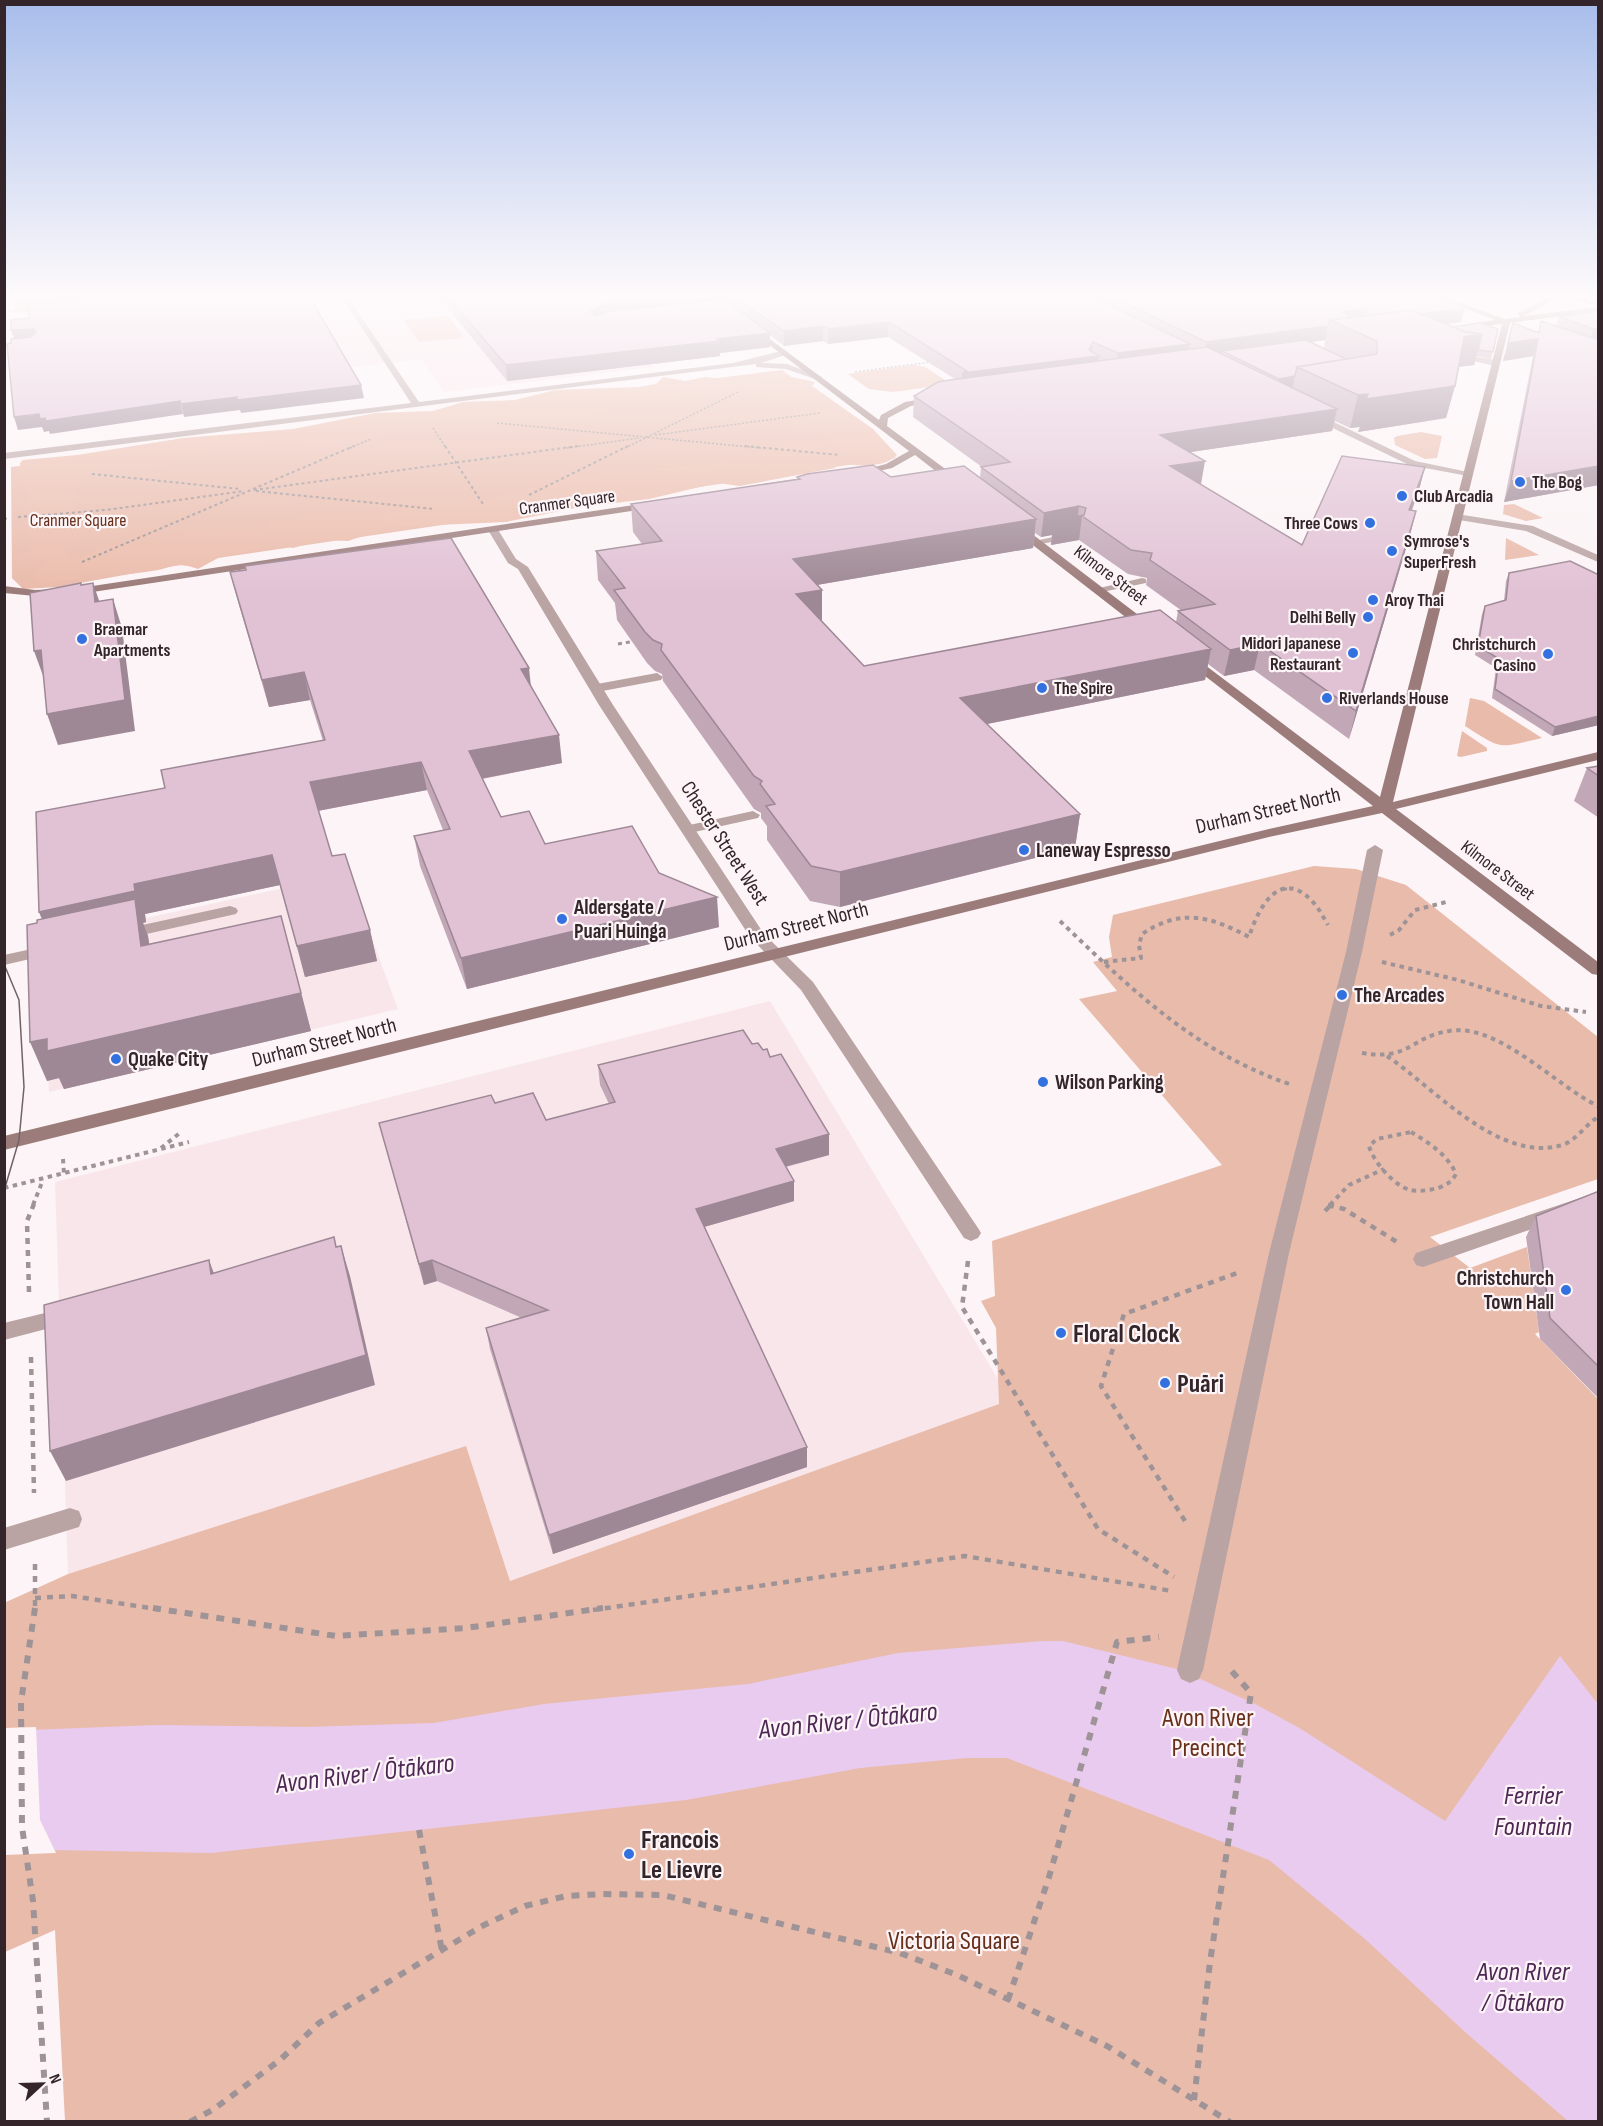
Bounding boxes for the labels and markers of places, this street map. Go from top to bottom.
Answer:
place label: The Bog [1532,472,1583,493]
marker: The Bog [1513,475,1527,489]
place label: Club Arcadia [1414,486,1493,507]
marker: Club Arcadia [1395,489,1409,503]
place label: Three Cows [1284,513,1358,534]
marker: Three Cows [1363,516,1377,530]
place label: Symrose's SuperFresh [1404,531,1476,573]
marker: Symrose's SuperFresh [1385,544,1399,558]
place label: Aroy Thai [1384,590,1444,611]
marker: Aroy Thai [1366,593,1380,607]
place label: Delhi Belly [1290,607,1357,628]
marker: Delhi Belly [1361,610,1375,624]
place label: Braemar Apartments [93,619,170,661]
marker: Braemar Apartments [75,632,89,646]
place label: Midori Japanese Restaurant [1241,633,1341,675]
place label: Christchurch Casino [1452,634,1536,676]
marker: Midori Japanese Restaurant [1346,646,1360,660]
marker: Christchurch Casino [1541,647,1555,661]
place label: The Spire [1054,678,1113,699]
marker: The Spire [1035,681,1049,695]
place label: Riverlands House [1339,688,1449,709]
marker: Riverlands House [1320,691,1334,705]
place label: Laneway Espresso [1036,838,1171,863]
marker: Laneway Espresso [1017,843,1031,857]
place label: Aldersgate / Puari Huinga [573,895,667,944]
marker: Aldersgate / Puari Huinga [555,912,569,926]
place label: The Arcades [1354,983,1445,1008]
marker: The Arcades [1335,988,1349,1002]
place label: Quake City [128,1047,209,1072]
marker: Quake City [109,1052,123,1066]
place label: Wilson Parking [1055,1070,1164,1095]
marker: Wilson Parking [1036,1075,1050,1089]
place label: Christchurch Town Hall [1456,1266,1554,1315]
marker: Christchurch Town Hall [1559,1283,1573,1297]
place label: Floral Clock [1073,1319,1180,1350]
marker: Floral Clock [1054,1326,1068,1340]
place label: Puāri [1177,1369,1224,1400]
marker: Puāri [1158,1376,1172,1390]
place label: Francois Le Lievre [641,1825,722,1886]
marker: Francois Le Lievre [622,1847,636,1861]

